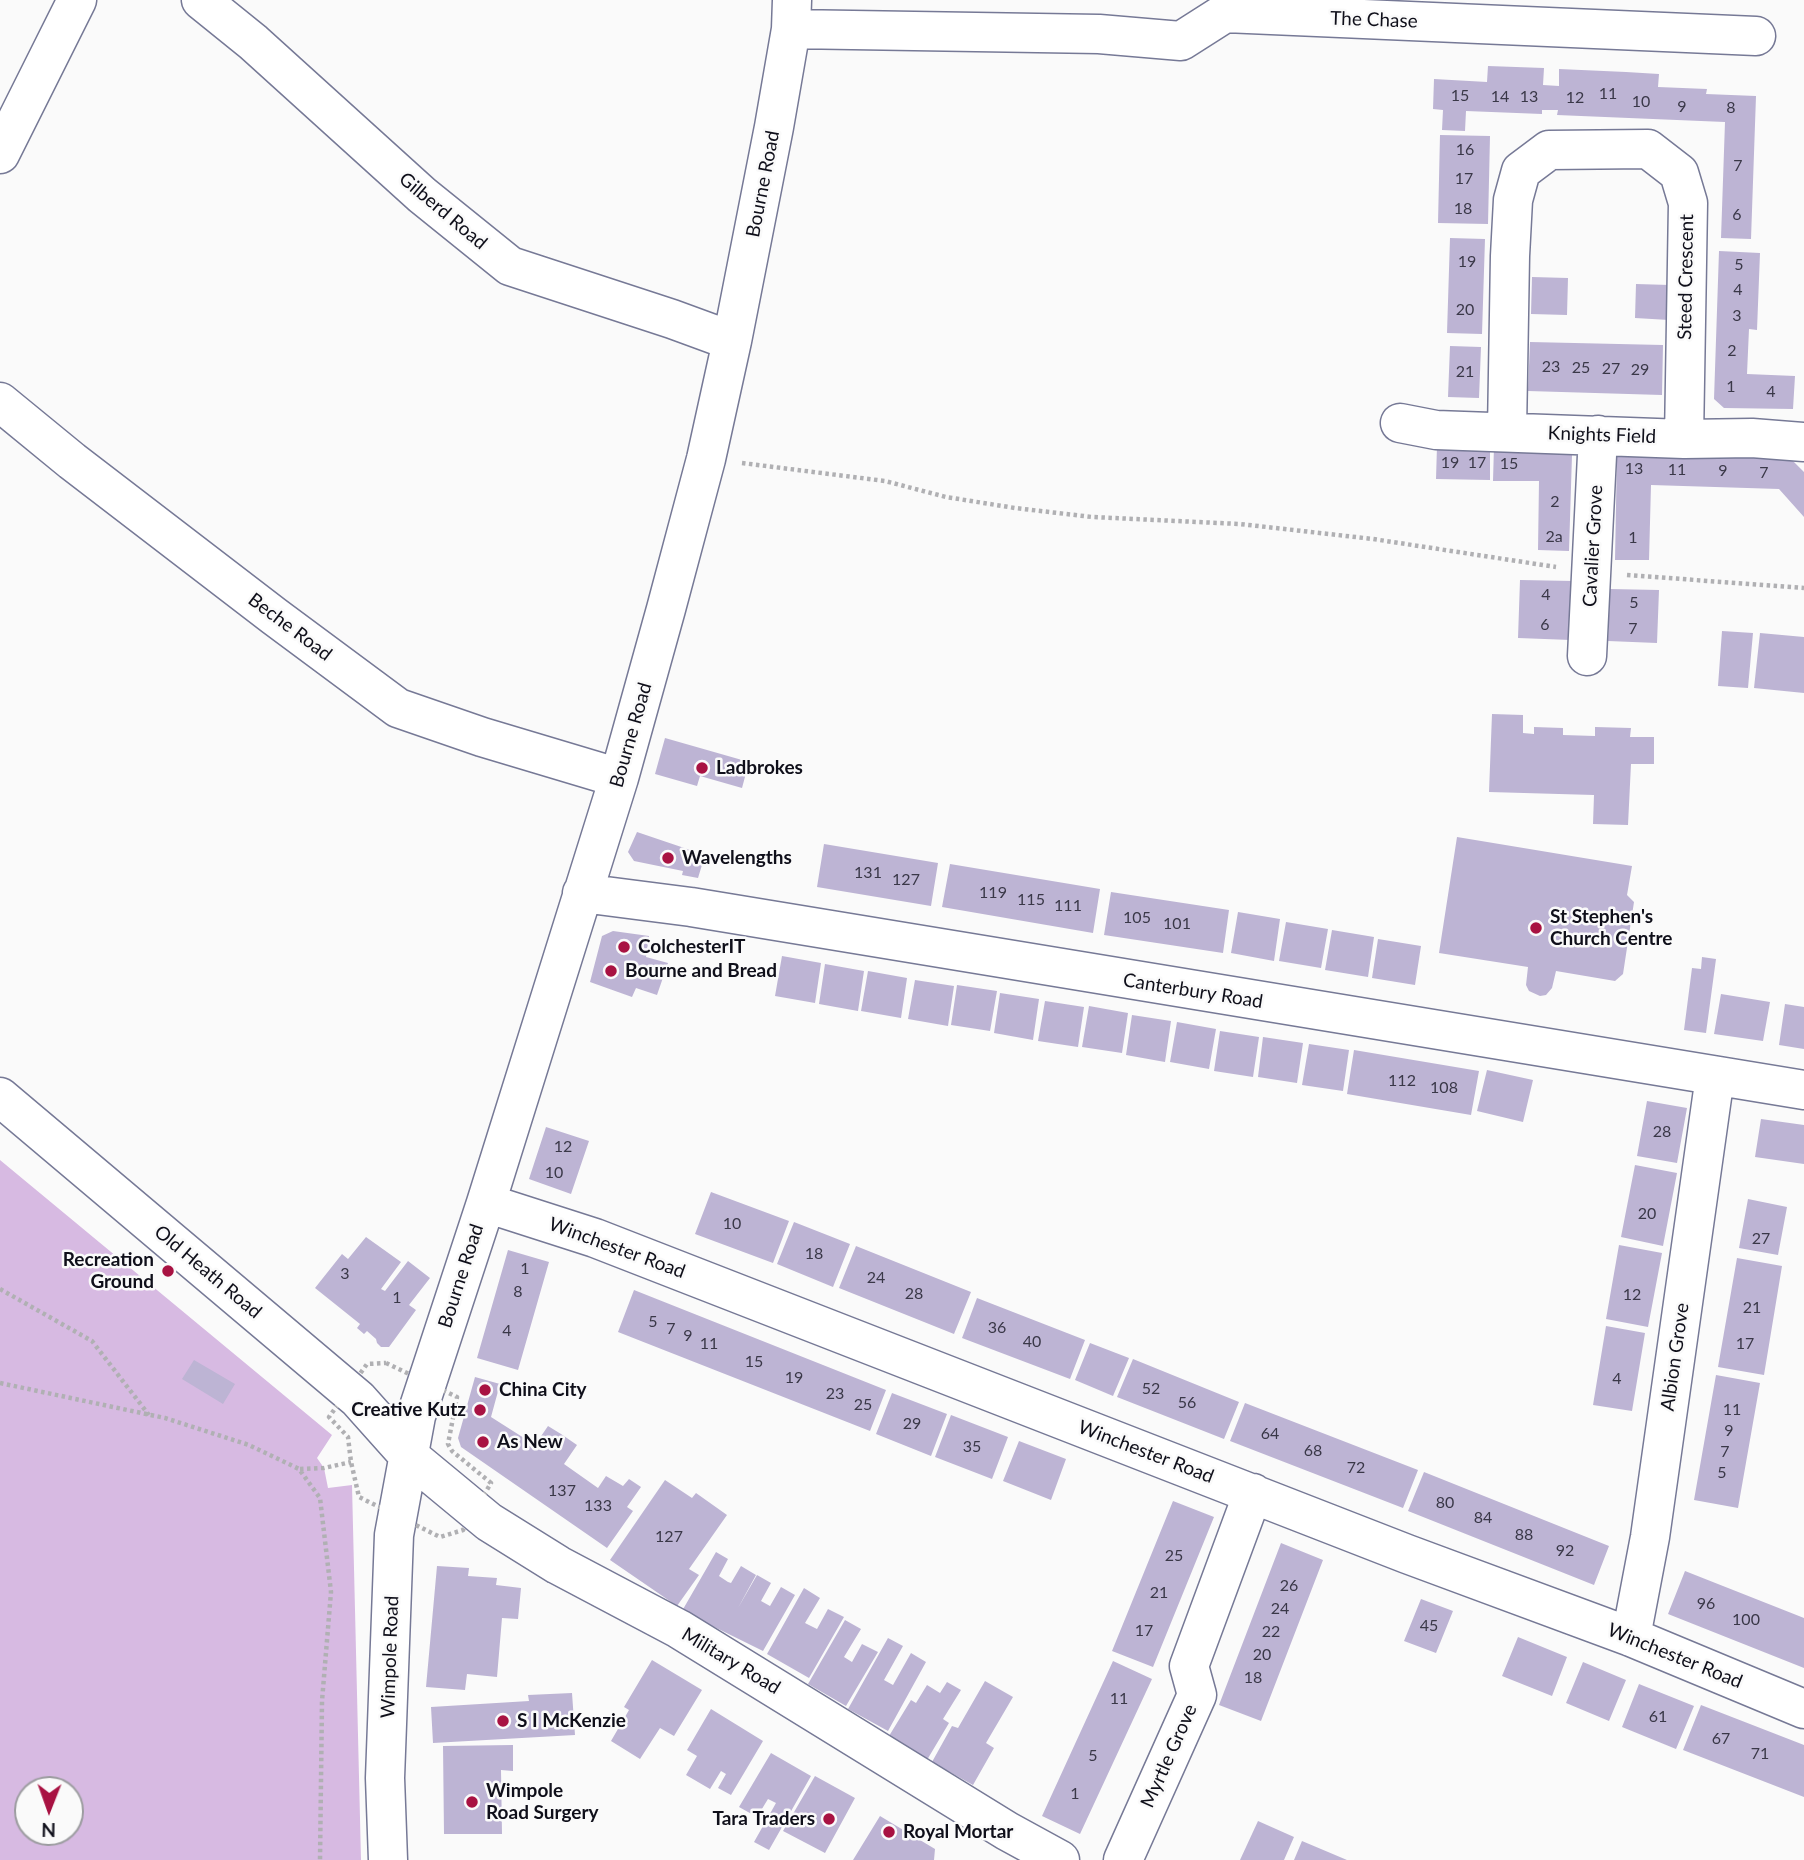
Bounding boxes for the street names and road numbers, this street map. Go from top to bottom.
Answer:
street label: The Chase [1330,7,1418,33]
street label: Bourne Road [741,129,785,239]
street label: Gilberd Road [394,168,492,254]
street label: Steed Crescent [1674,214,1698,340]
street label: Knights Field [1547,422,1657,448]
street label: Cavalier Grove [1578,484,1608,608]
street label: Beche Road [244,588,336,666]
street label: Bourne Road [605,680,657,790]
street label: Canterbury Road [1121,969,1265,1013]
street label: Winchester Road [546,1213,688,1283]
street label: Old Heath Road [150,1221,266,1323]
street label: Bourne Road [433,1221,489,1331]
street label: Albion Grove [1656,1301,1694,1413]
street label: Winchester Road [1075,1416,1217,1488]
street label: Wimpole Road [376,1595,404,1719]
street label: Winchester Road [1604,1619,1746,1693]
street label: Military Road [678,1623,784,1699]
street label: Myrtle Grove [1136,1701,1202,1811]

